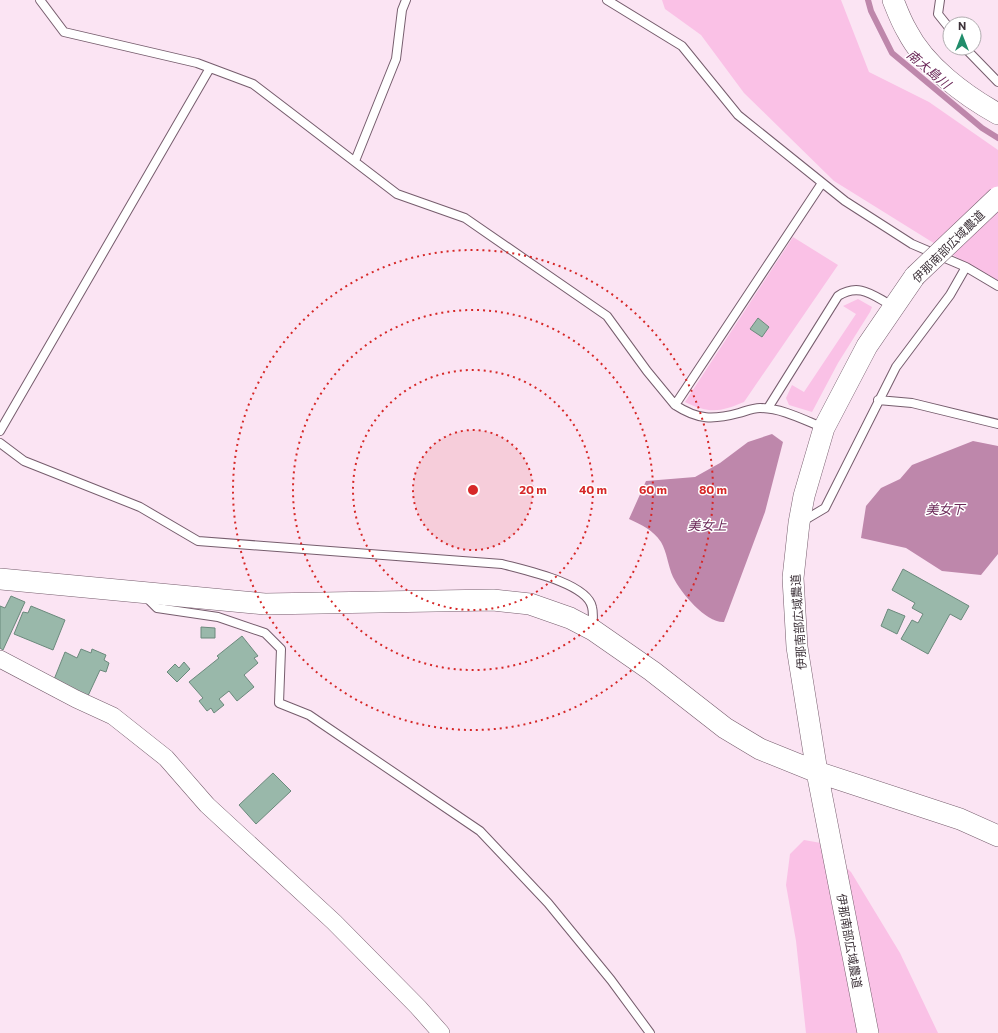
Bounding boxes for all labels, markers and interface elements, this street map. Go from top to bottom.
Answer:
north arrow [942,16,982,56]
text: N [958,19,966,32]
water label: 南大島川 [904,46,956,93]
street label: 伊那南部広域農道 [909,207,987,285]
text: 20 m [519,482,547,496]
text: 40 m [579,482,607,496]
text: 60 m [639,482,667,496]
text: 80 m [699,482,727,496]
centre of rings [466,483,480,497]
water label: 美女下 [925,501,966,517]
water label: 美女上 [687,517,727,533]
street label: 伊那南部広域農道 [788,574,808,670]
street label: 伊那南部広域農道 [835,893,865,989]

